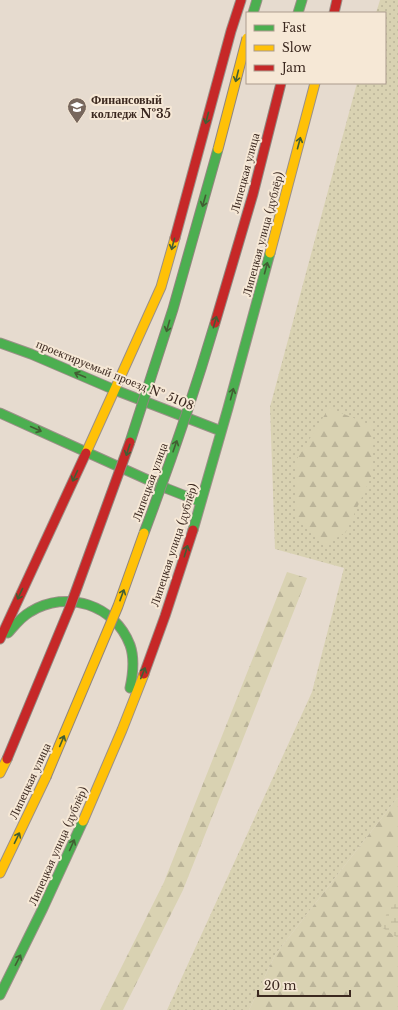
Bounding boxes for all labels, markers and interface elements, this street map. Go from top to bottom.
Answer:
legend [246,12,386,84]
text: Fast [282,20,307,35]
text: Slow [282,40,312,55]
text: Jam [280,60,306,75]
one-way arrow [233,69,241,82]
place label: Финансовый колледж №35 [91,92,171,121]
school or university icon: Финансовый колледж №35 [66,96,88,124]
one-way arrow [203,112,210,125]
street label: Липецкая улица [227,131,263,215]
one-way arrow [296,136,304,149]
street label: Липецкая улица (дублёр) [239,170,286,298]
one-way arrow [200,195,207,208]
one-way arrow [169,237,176,250]
one-way arrow [263,262,270,275]
one-way arrow [212,316,219,329]
one-way arrow [163,319,171,332]
street label: проектируемый проезд № 5108 [34,336,196,413]
one-way arrow [74,370,86,378]
one-way arrow [229,388,236,401]
one-way arrow [29,426,41,433]
street label: Липецкая улица [128,440,171,523]
one-way arrow [172,441,180,453]
one-way arrow [123,443,131,455]
one-way arrow [70,470,78,482]
street label: Липецкая улица (дублёр) [146,481,201,608]
one-way arrow [183,544,190,557]
one-way arrow [16,588,24,600]
one-way arrow [119,588,126,601]
one-way arrow [139,668,147,680]
one-way arrow [58,735,66,747]
street label: Липецкая улица [5,740,54,821]
street label: Липецкая улица (дублёр) [25,784,91,908]
one-way arrow [14,832,21,844]
one-way arrow [69,839,76,851]
one-way arrow [14,954,22,966]
scale bar [258,972,350,998]
text: 20 m [264,978,296,993]

